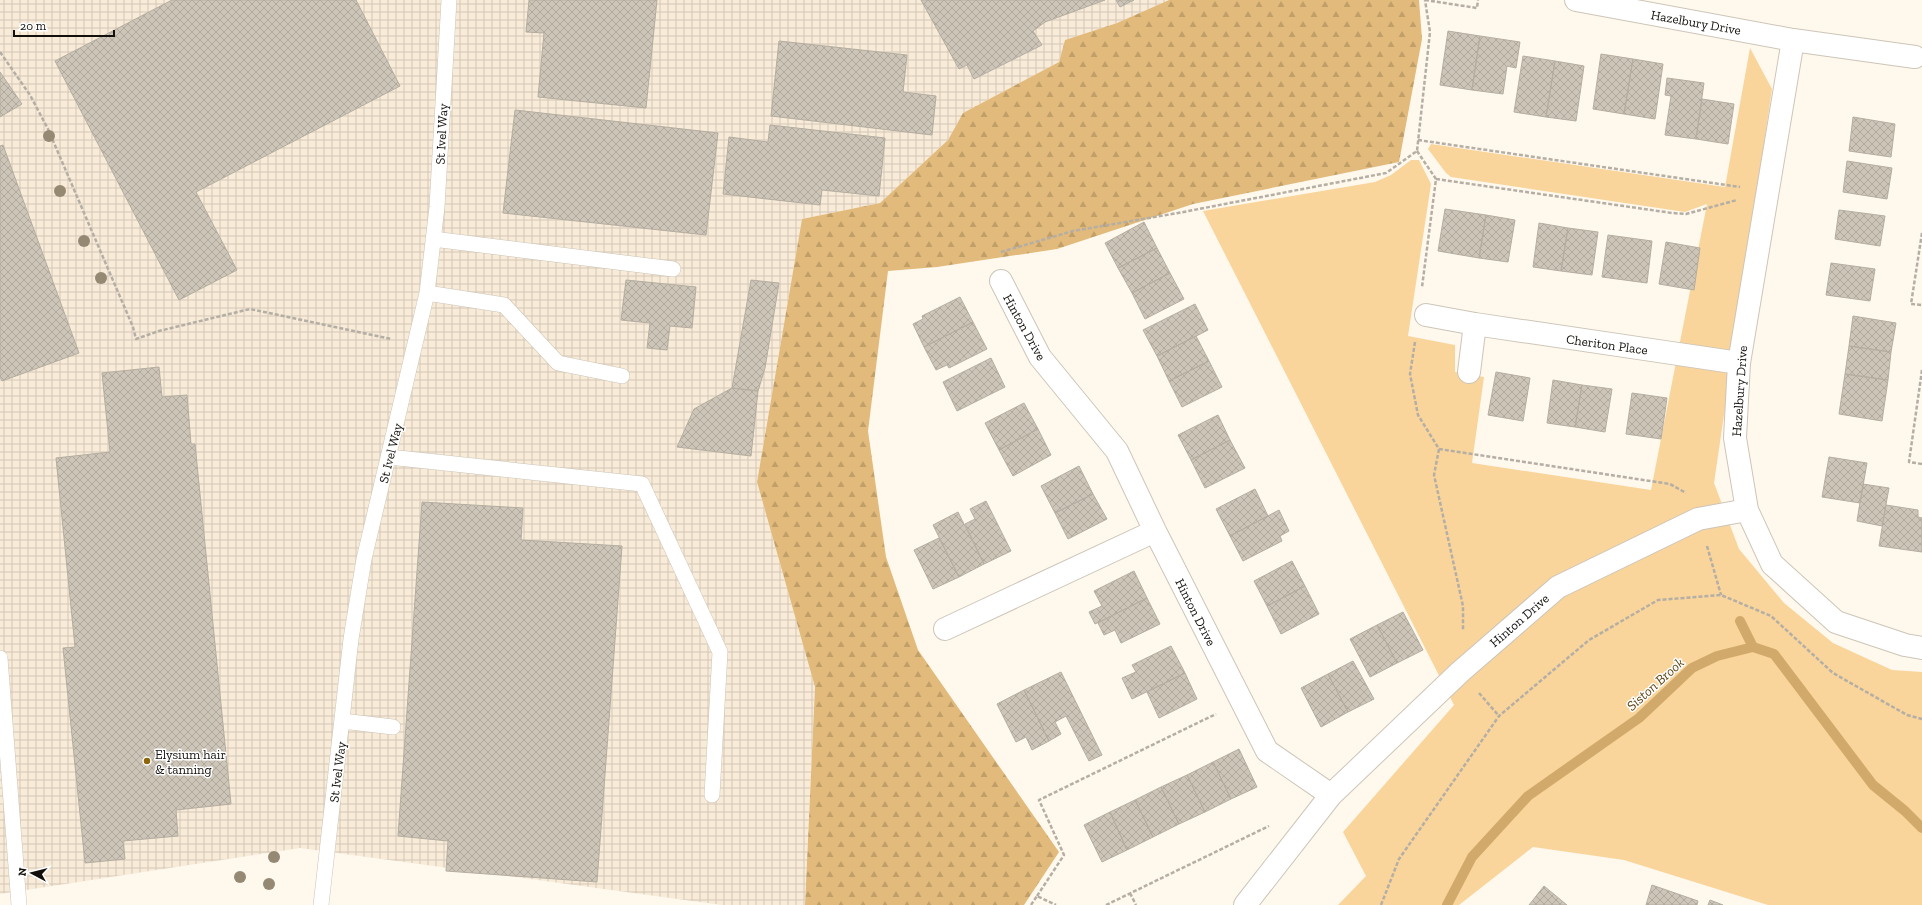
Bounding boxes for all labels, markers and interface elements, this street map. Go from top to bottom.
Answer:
street label: Hazelbury Drive [1650,7,1742,38]
scale bar [14,12,114,38]
text: 20 m [20,19,47,33]
street label: St Ivel Way [432,103,451,165]
street label: Hinton Drive [1000,292,1049,363]
street label: Cheriton Place [1565,331,1649,358]
street label: Hazelbury Drive [1729,345,1750,437]
street label: St Ivel Way [376,421,405,485]
street label: Hinton Drive [1172,576,1219,648]
street label: Hinton Drive [1487,591,1552,650]
water label: Siston Brook [1623,654,1687,714]
street label: St Ivel Way [326,740,349,803]
place label: Elysium hair & tanning [155,747,226,777]
marker: Elysium hair & tanning [142,756,152,766]
north arrow [12,853,52,893]
text: N [16,866,30,877]

